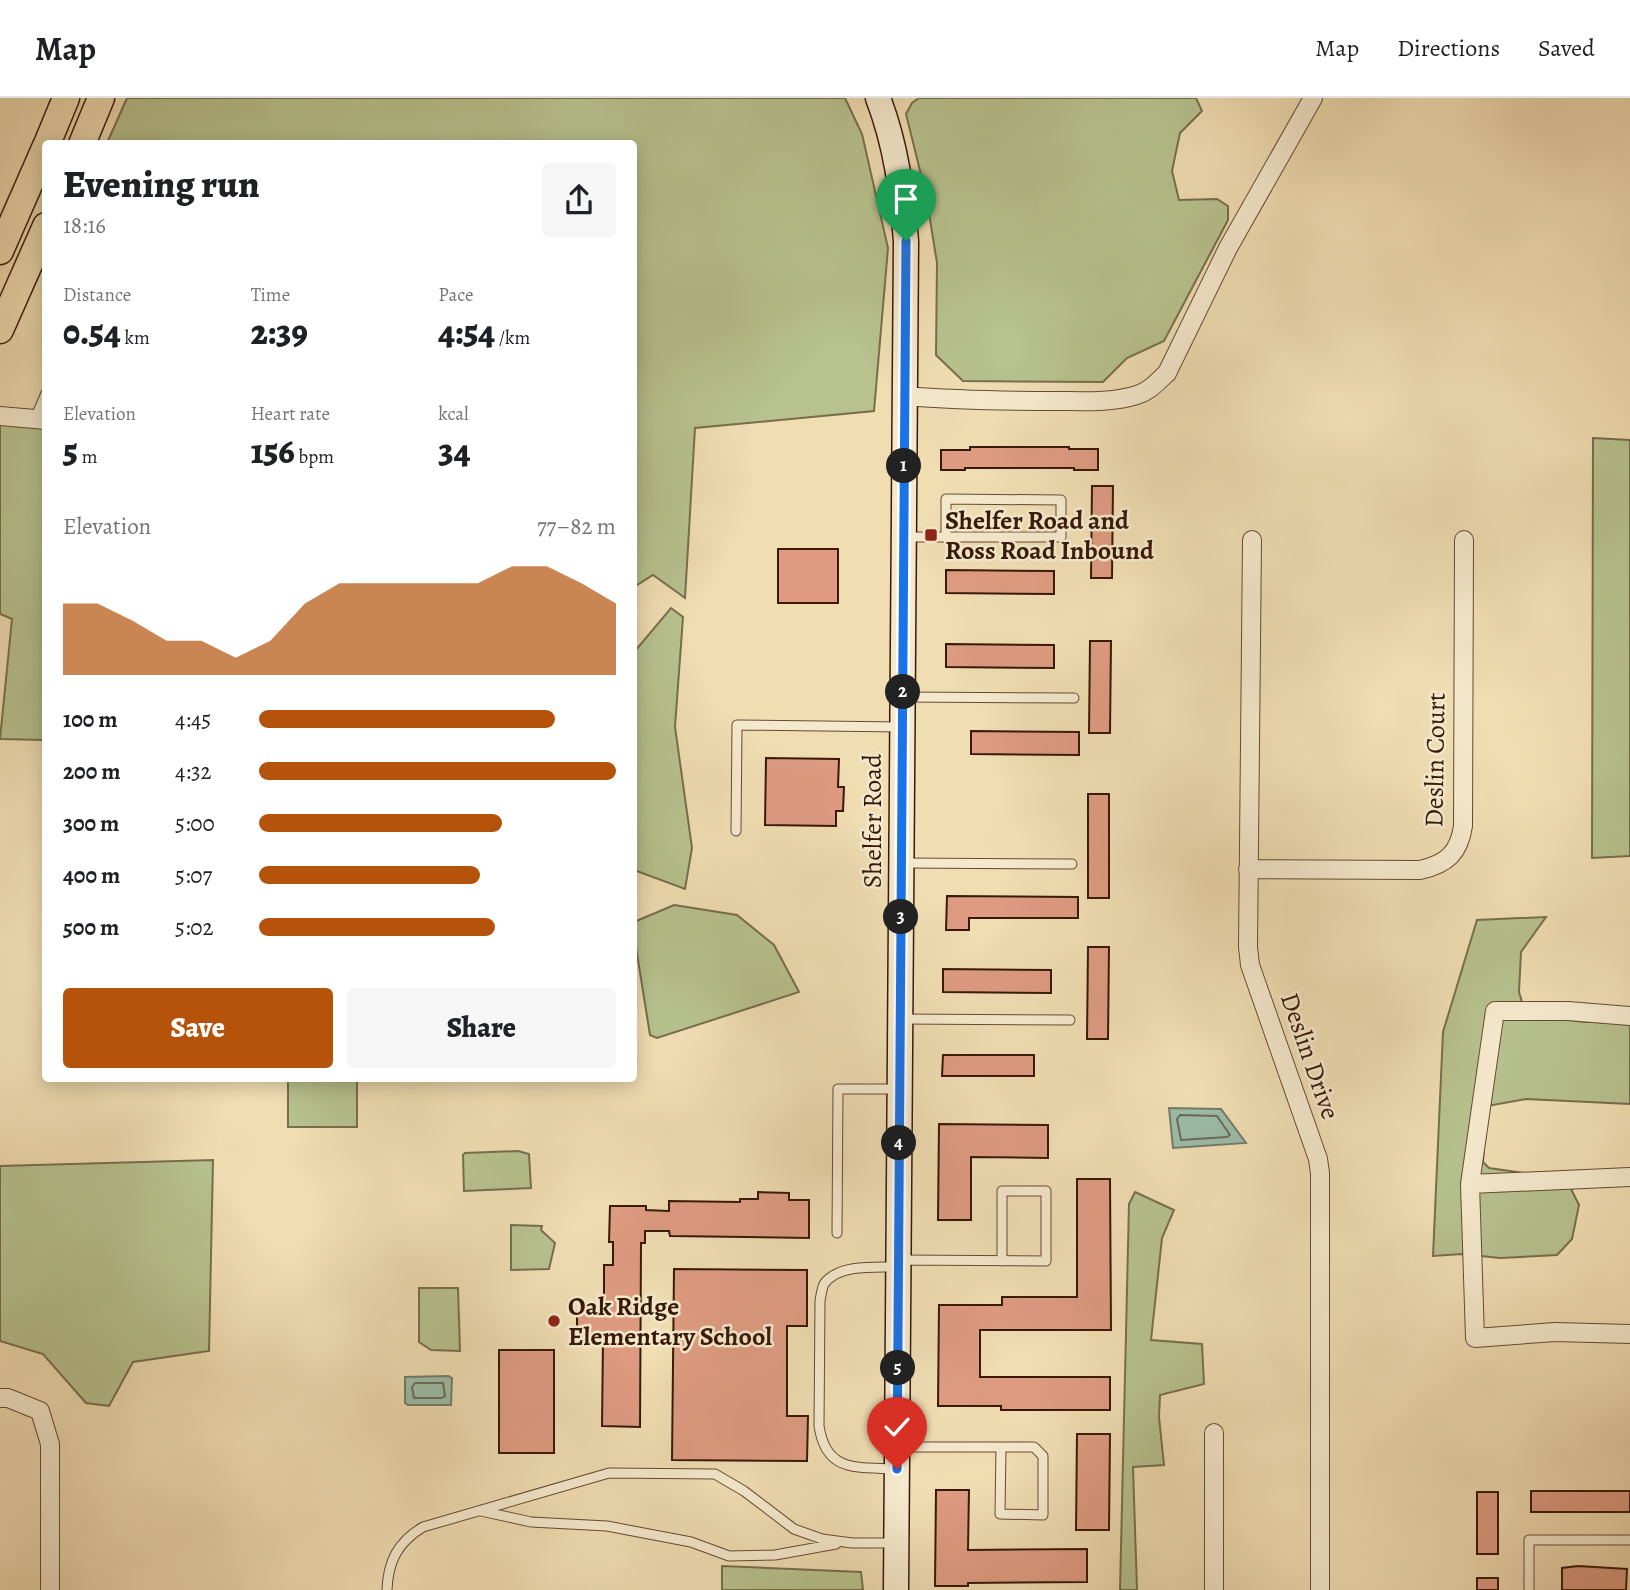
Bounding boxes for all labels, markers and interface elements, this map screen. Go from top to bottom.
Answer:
text: Map [35,26,96,71]
text: Map [1315,32,1359,64]
text: Directions [1397,32,1500,64]
text: Saved [1538,32,1595,64]
text: Evening run [63,158,260,210]
button: share [542,163,616,237]
pin [876,169,936,241]
icon: arrive [887,180,925,218]
text: 18:16 [63,210,106,241]
text: Distance [63,282,131,308]
text: Time [251,282,290,308]
text: Pace [438,282,474,308]
text: 0.54 [63,308,121,356]
text: 2:39 [251,308,308,356]
text: 4:54 [438,308,495,356]
text: km [121,325,150,351]
text: /km [495,325,530,351]
text: Elevation [63,401,136,427]
text: Heart rate [251,401,330,427]
text: kcal [438,401,469,427]
text: 5 [63,427,78,475]
text: 156 [251,427,295,475]
text: 34 [438,427,470,475]
text: m [78,444,97,470]
text: bpm [295,444,334,470]
pin: 1 [886,448,922,484]
text: 1 [900,452,907,478]
place label: Shelfer Road and Ross Road Inbound [945,503,1155,568]
text: Elevation [63,511,151,542]
text: 77–82 m [537,511,616,542]
marker: Shelfer Road and Ross Road Inbound [923,527,939,543]
pin: 2 [886,674,920,710]
text: 2 [898,678,907,704]
street label: Deslin Court [1416,692,1454,828]
text: 100 m [63,704,118,735]
text: 4:45 [175,704,211,735]
street label: Shelfer Road [855,754,890,888]
text: 200 m [63,756,121,787]
text: 4:32 [175,756,211,787]
text: 300 m [63,808,119,839]
text: 5:00 [175,808,215,839]
text: 400 m [63,860,120,891]
text: 5:07 [175,860,212,891]
pin: 3 [884,900,918,934]
text: 3 [896,903,905,929]
text: 500 m [63,912,119,943]
text: 5:02 [175,912,214,943]
button: Save [63,988,333,1068]
button: Share [347,988,616,1068]
street label: Deslin Drive [1272,988,1348,1124]
pin: 4 [881,1126,916,1160]
text: 4 [894,1129,903,1155]
place label: Oak Ridge Elementary School [568,1289,772,1354]
marker: Oak Ridge Elementary School [546,1313,562,1329]
pin: 5 [880,1350,916,1386]
text: 5 [893,1354,902,1380]
pin [867,1397,927,1469]
icon: check [878,1408,916,1446]

